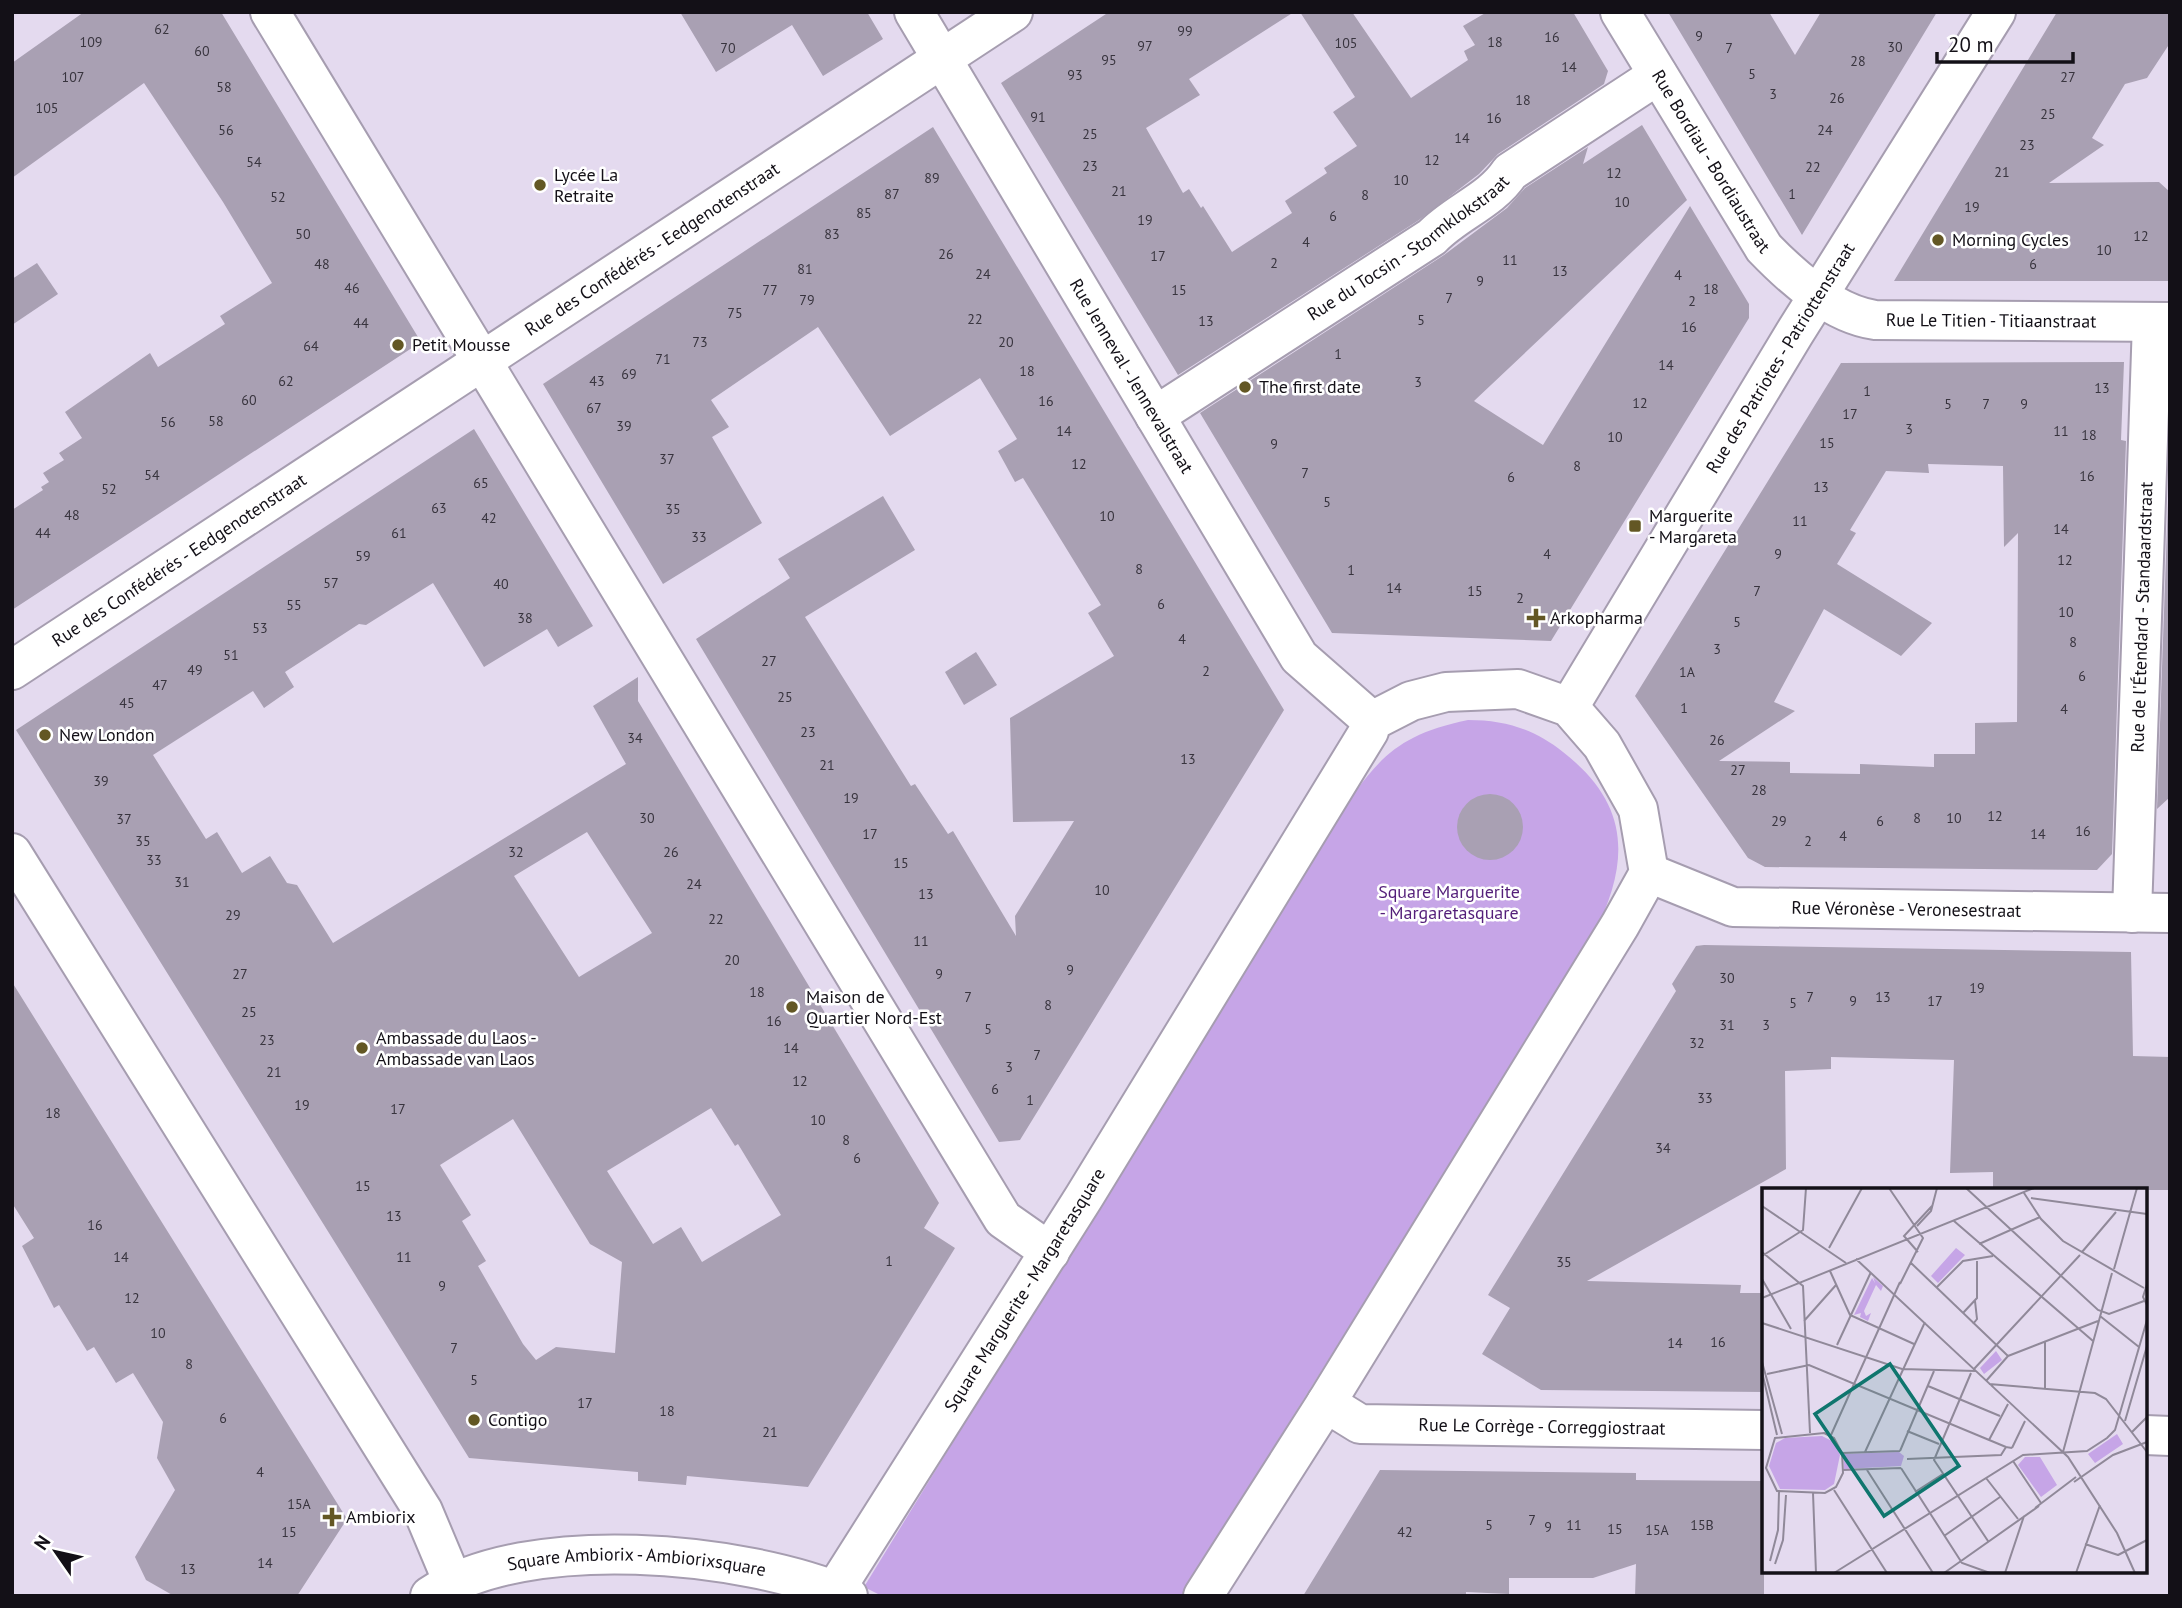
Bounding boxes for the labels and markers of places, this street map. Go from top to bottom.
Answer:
place label: Lycée La Retraite [554,163,618,207]
marker: Lycée La Retraite [532,177,548,193]
place label: Morning Cycles [1952,228,2069,251]
marker: Morning Cycles [1930,232,1946,248]
place label: Petit Mousse [412,333,510,356]
marker: Petit Mousse [390,337,406,353]
place label: The first date [1259,375,1361,398]
marker: The first date [1237,379,1253,395]
place label: Marguerite - Margareta [1649,504,1737,548]
marker: Marguerite - Margareta [1627,518,1643,534]
place label: Arkopharma [1550,606,1643,629]
marker: Arkopharma [1528,610,1544,626]
place label: New London [59,723,155,746]
marker: New London [37,727,53,743]
place label: Maison de Quartier Nord-Est [806,985,942,1029]
marker: Maison de Quartier Nord-Est [784,999,800,1015]
place label: Ambassade du Laos - Ambassade van Laos [376,1026,537,1070]
marker: Ambassade du Laos - Ambassade van Laos [354,1040,370,1056]
place label: Contigo [488,1408,547,1431]
marker: Contigo [466,1412,482,1428]
place label: Ambiorix [346,1505,416,1528]
marker: Ambiorix [324,1509,340,1525]

